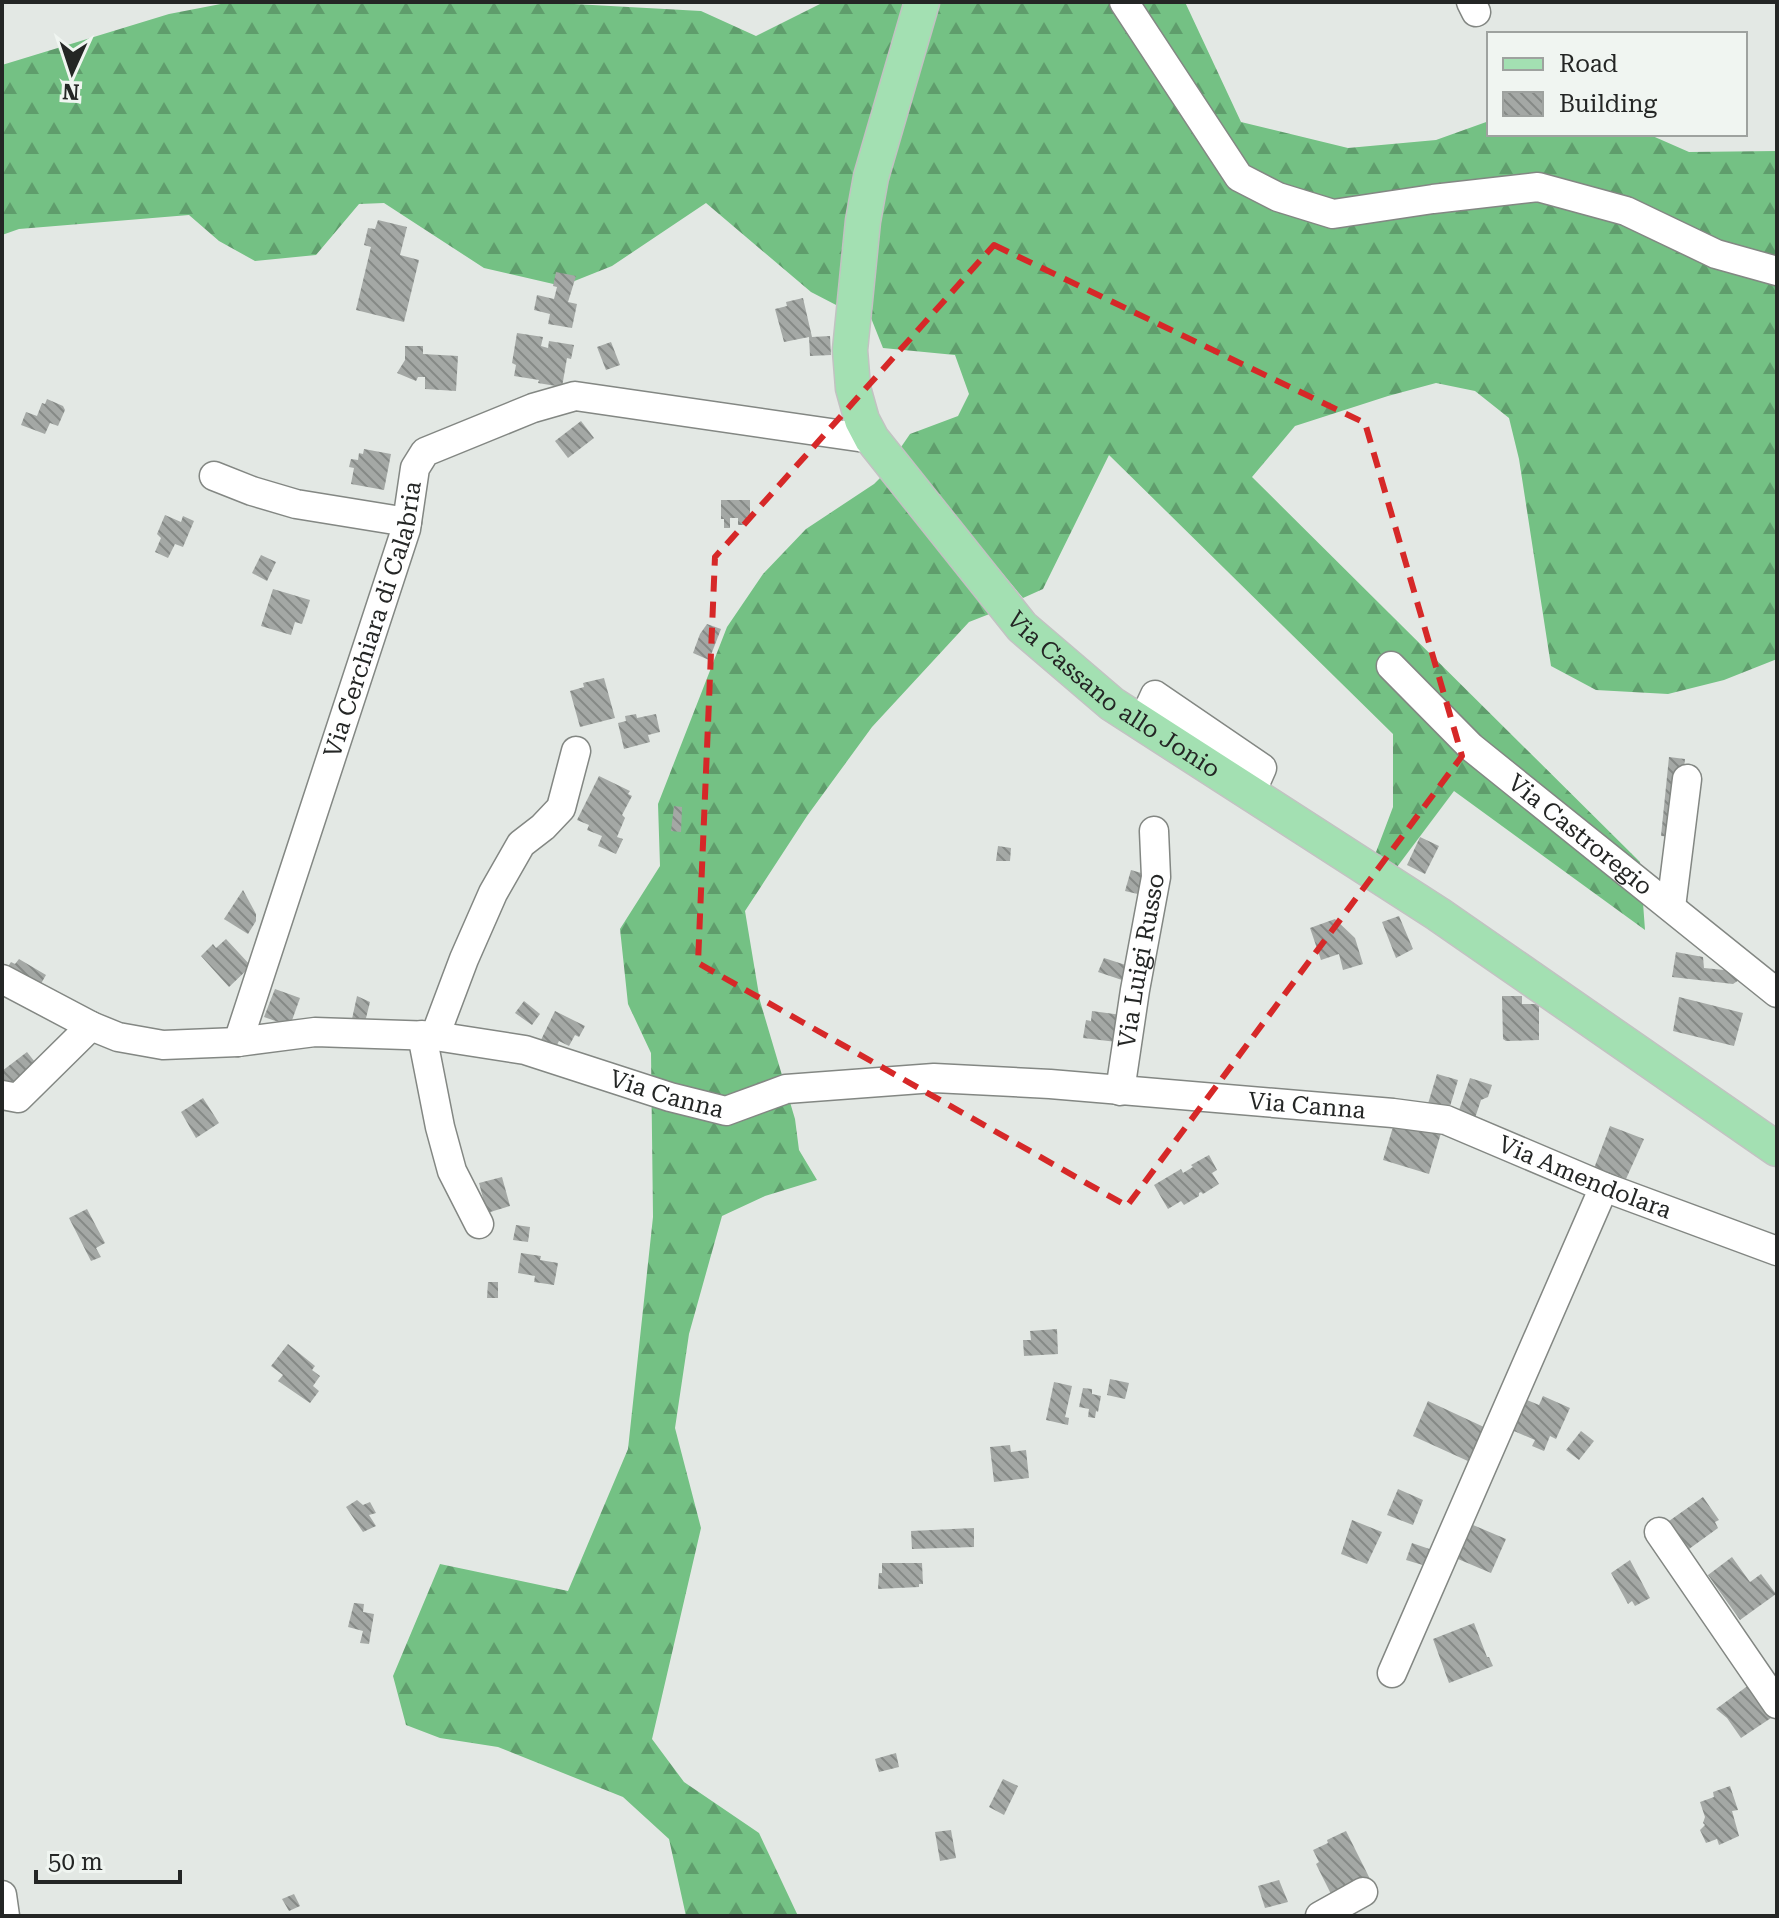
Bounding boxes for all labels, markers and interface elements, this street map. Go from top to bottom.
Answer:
north arrow [32,32,112,112]
legend [1487,32,1747,136]
text: Road [1559,50,1618,78]
text: N [62,79,80,104]
text: Building [1559,90,1657,118]
street label: Via Cerchiara di Calabria [318,479,427,761]
street label: Via Cassano allo Jonio [1001,606,1225,784]
street label: Via Castroregio [1502,768,1658,901]
street label: Via Luigi Russo [1113,871,1170,1050]
street label: Via Canna [606,1064,727,1124]
street label: Via Canna [1247,1087,1367,1125]
street label: Via Amendolara [1494,1130,1675,1225]
scale bar [36,1834,180,1884]
text: 50 m [48,1848,103,1876]

